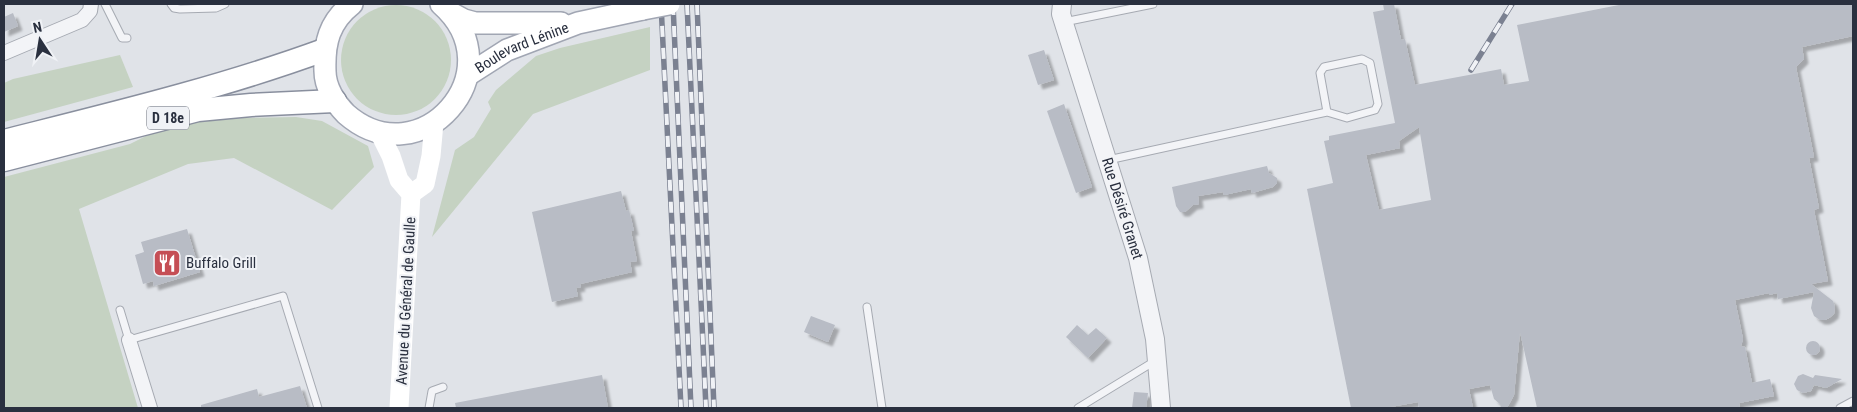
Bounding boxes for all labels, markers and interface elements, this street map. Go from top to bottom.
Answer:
north arrow [15,15,65,65]
street label: Boulevard Lénine [472,18,571,77]
text: N [31,19,43,36]
road number: D 18e [147,106,189,130]
street label: Rue Désiré Granet [1098,155,1147,262]
street label: Avenue du Général de Gaulle [393,216,419,386]
restaurant icon: Buffalo Grill [152,248,182,278]
place label: Buffalo Grill [186,254,256,272]

